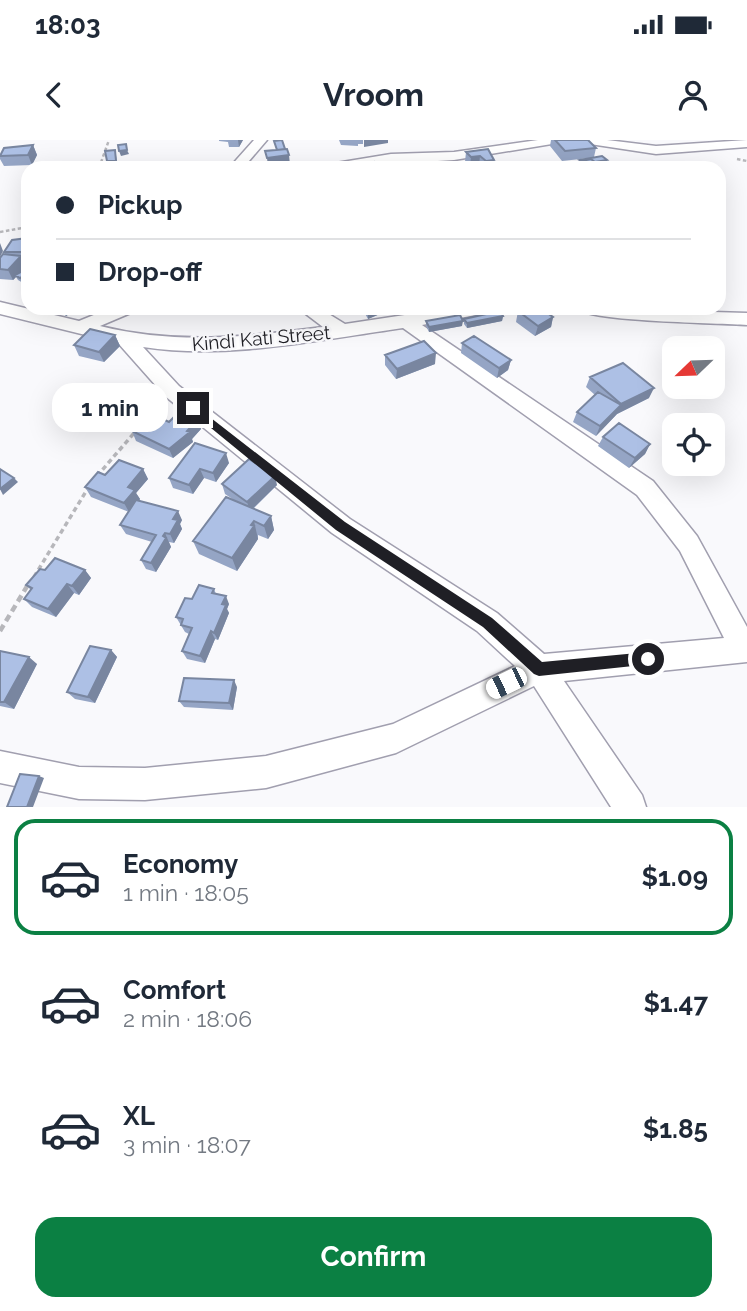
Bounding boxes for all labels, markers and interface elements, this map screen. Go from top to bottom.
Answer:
text: 18:03 [35,10,100,40]
icon: back [35,76,73,114]
text: Vroom [323,76,424,113]
icon: person [674,76,712,114]
text: Pickup [98,190,183,220]
text: Drop-off [98,257,202,287]
street label: Kindi Kati Street [191,321,332,355]
north arrow [662,336,724,399]
map controls [662,336,725,476]
callout: 1 min [53,384,168,432]
route end [177,392,209,424]
text: 1 min [81,394,139,421]
button: locate [662,413,725,476]
route start [632,643,664,675]
car [483,664,530,702]
icon: car [39,846,102,909]
text: Economy [123,849,238,879]
text: $1.09 [642,862,708,892]
text: 1 min · 18:05 [123,879,249,906]
icon: car [39,972,102,1035]
text: Comfort [123,975,226,1005]
text: $1.47 [643,988,708,1018]
text: 2 min · 18:06 [123,1005,252,1032]
icon: car [39,1098,102,1161]
text: XL [123,1101,155,1131]
text: $1.85 [643,1114,708,1144]
text: 3 min · 18:07 [123,1131,251,1158]
button: Confirm [35,1217,712,1297]

